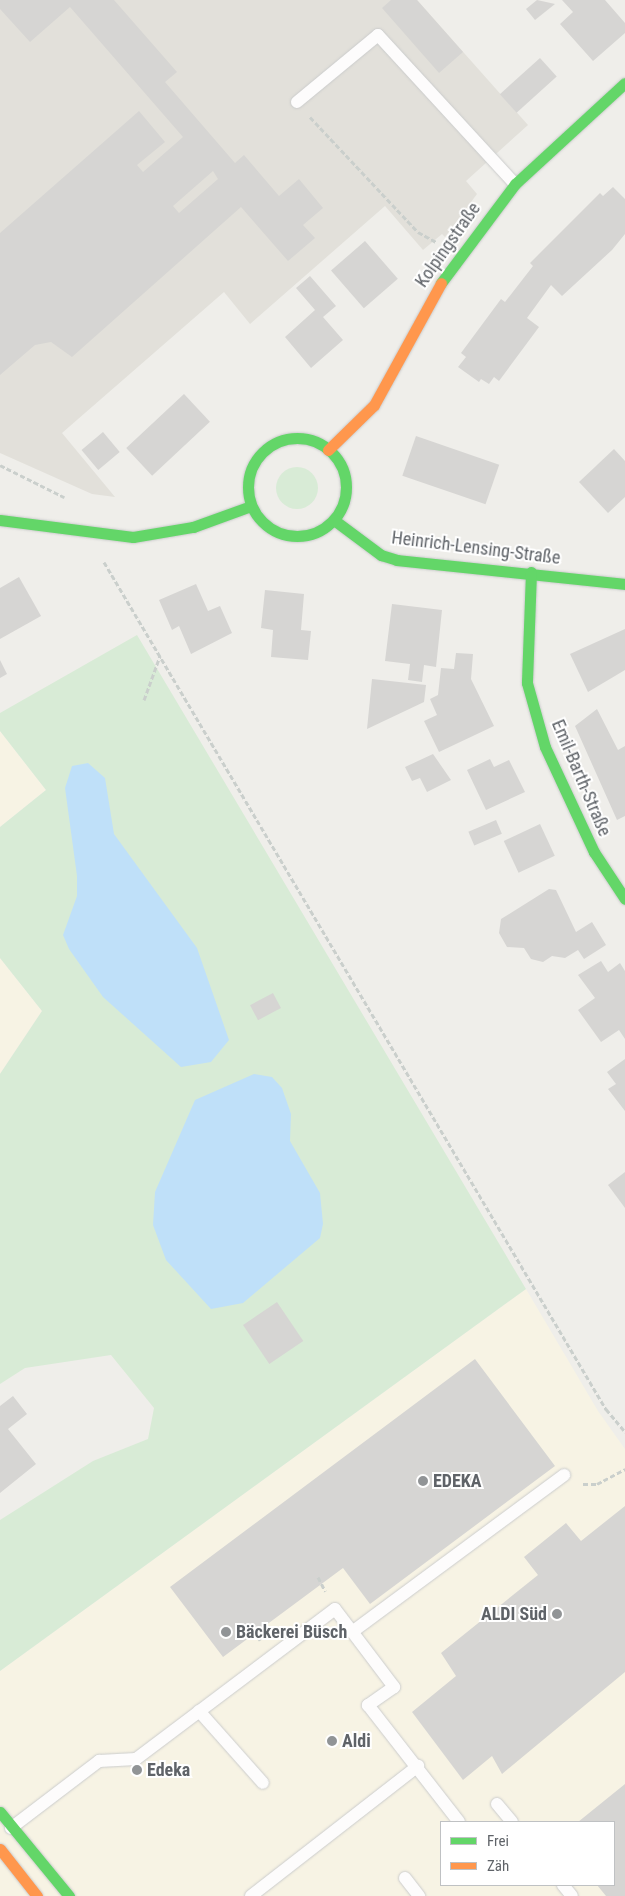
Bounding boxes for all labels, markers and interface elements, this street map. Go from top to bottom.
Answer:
street label: Kolpingstraße [411,198,485,292]
street label: Heinrich-Lensing-Straße [390,527,562,569]
street label: Emil-Barth-Straße [547,717,615,839]
place label: EDEKA [433,1470,482,1492]
marker: EDEKA [417,1475,429,1487]
place label: ALDI Süd [481,1603,547,1625]
marker: ALDI Süd [551,1608,563,1620]
place label: Bäckerei Büsch [236,1621,347,1643]
marker: Bäckerei Büsch [220,1626,232,1638]
place label: Aldi [342,1730,371,1752]
marker: Aldi [326,1735,338,1747]
place label: Edeka [147,1759,190,1781]
marker: Edeka [131,1764,143,1776]
legend [440,1821,615,1886]
text: Frei [487,1832,509,1850]
text: Zäh [487,1857,509,1875]

